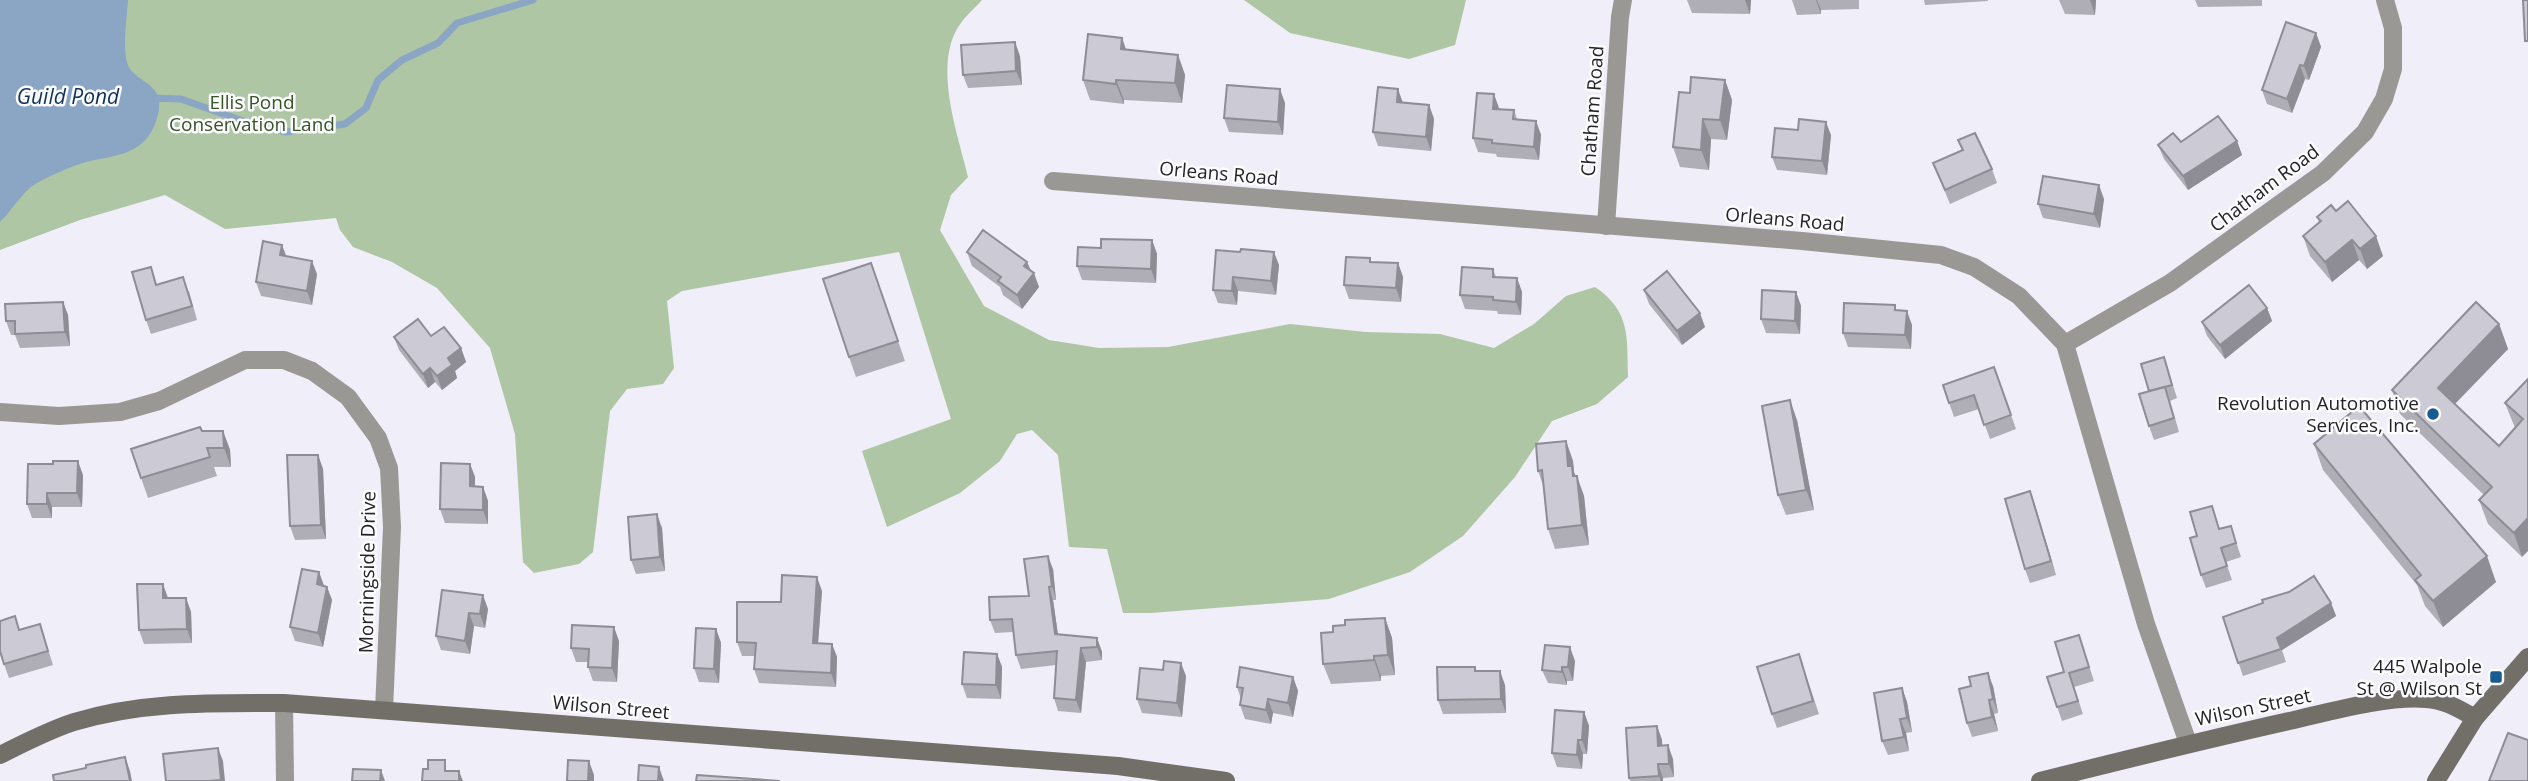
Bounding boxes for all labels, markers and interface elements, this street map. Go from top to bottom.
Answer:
street label: Chatham Road [1574,45,1610,177]
water label: Guild Pond [17,82,120,110]
park label: Ellis Pond Conservation Land [169,89,335,137]
street label: Chatham Road [2204,138,2324,238]
street label: Orleans Road [1158,155,1280,191]
street label: Orleans Road [1724,201,1846,237]
place label: Revolution Automotive Services, Inc. [2217,390,2419,438]
marker: Revolution Automotive Services, Inc. [2425,406,2441,422]
street label: Morningside Drive [353,491,381,653]
place label: 445 Walpole St @ Wilson St [2357,653,2482,701]
marker: 445 Walpole St @ Wilson St [2488,669,2504,685]
street label: Wilson Street [2193,682,2313,732]
street label: Wilson Street [551,689,671,725]

